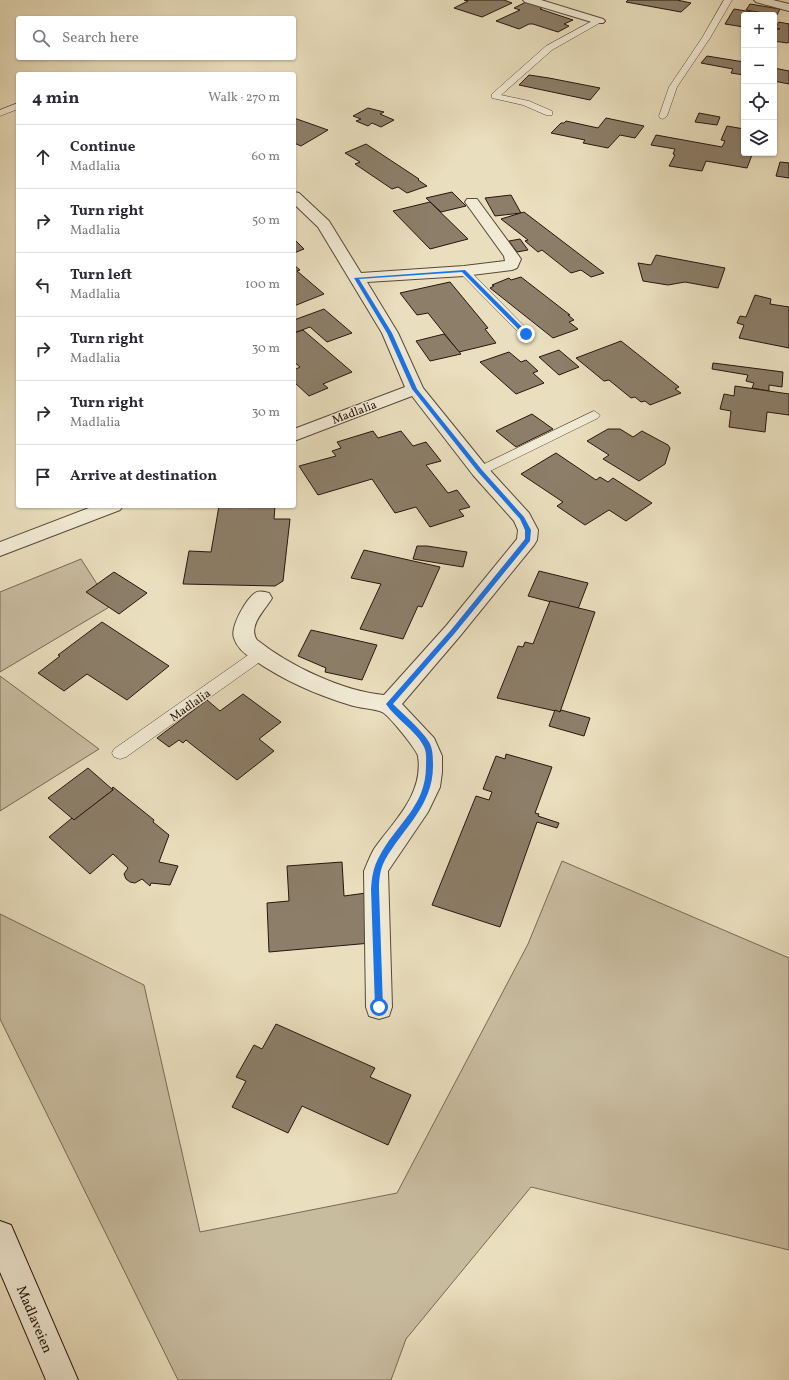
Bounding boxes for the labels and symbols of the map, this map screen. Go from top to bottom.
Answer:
route end [517,325,535,343]
street label: Madlalia [330,397,379,429]
street label: Madlalia [167,686,214,726]
route start [370,998,388,1016]
street label: Madlaveien [11,1283,56,1356]

